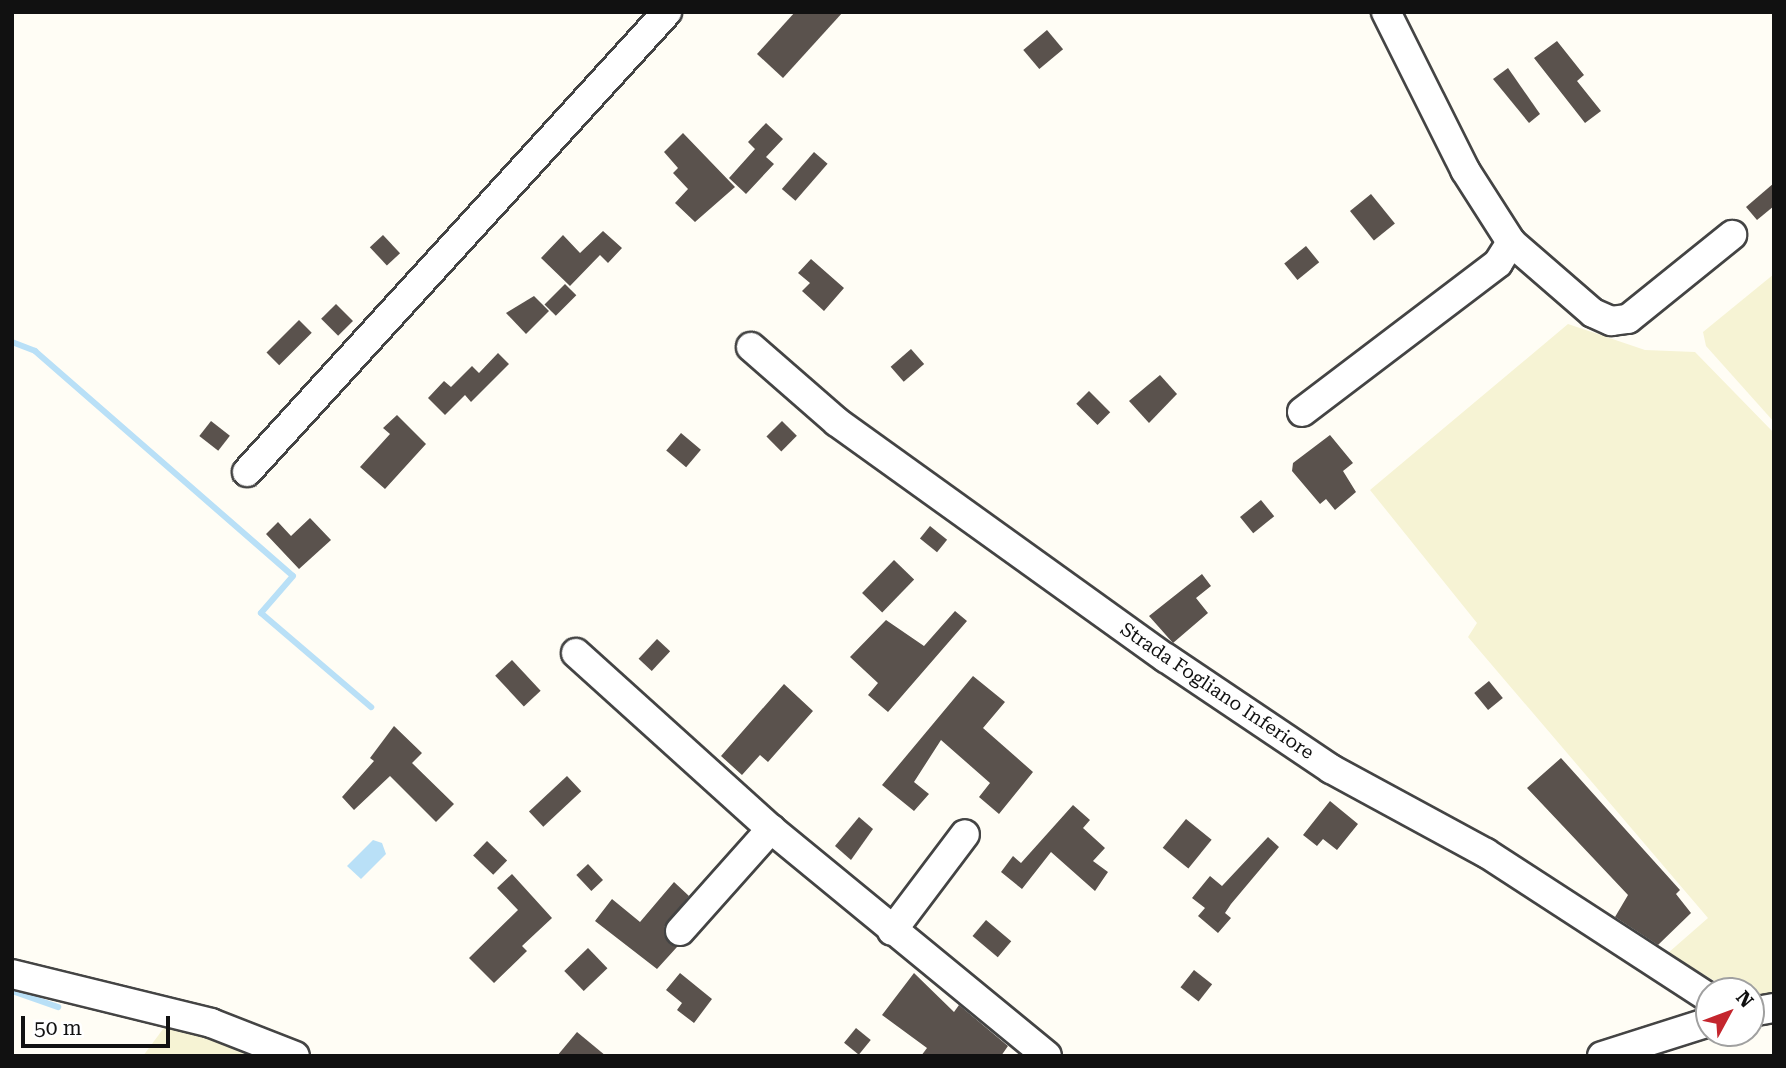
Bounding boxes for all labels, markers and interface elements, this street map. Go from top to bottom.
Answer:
street label: Strada Fogliano Inferiore [1116,618,1318,764]
north arrow [1695,977,1765,1047]
text: N [1731,986,1758,1012]
scale bar [24,1002,173,1046]
text: 50 m [34,1016,82,1040]

